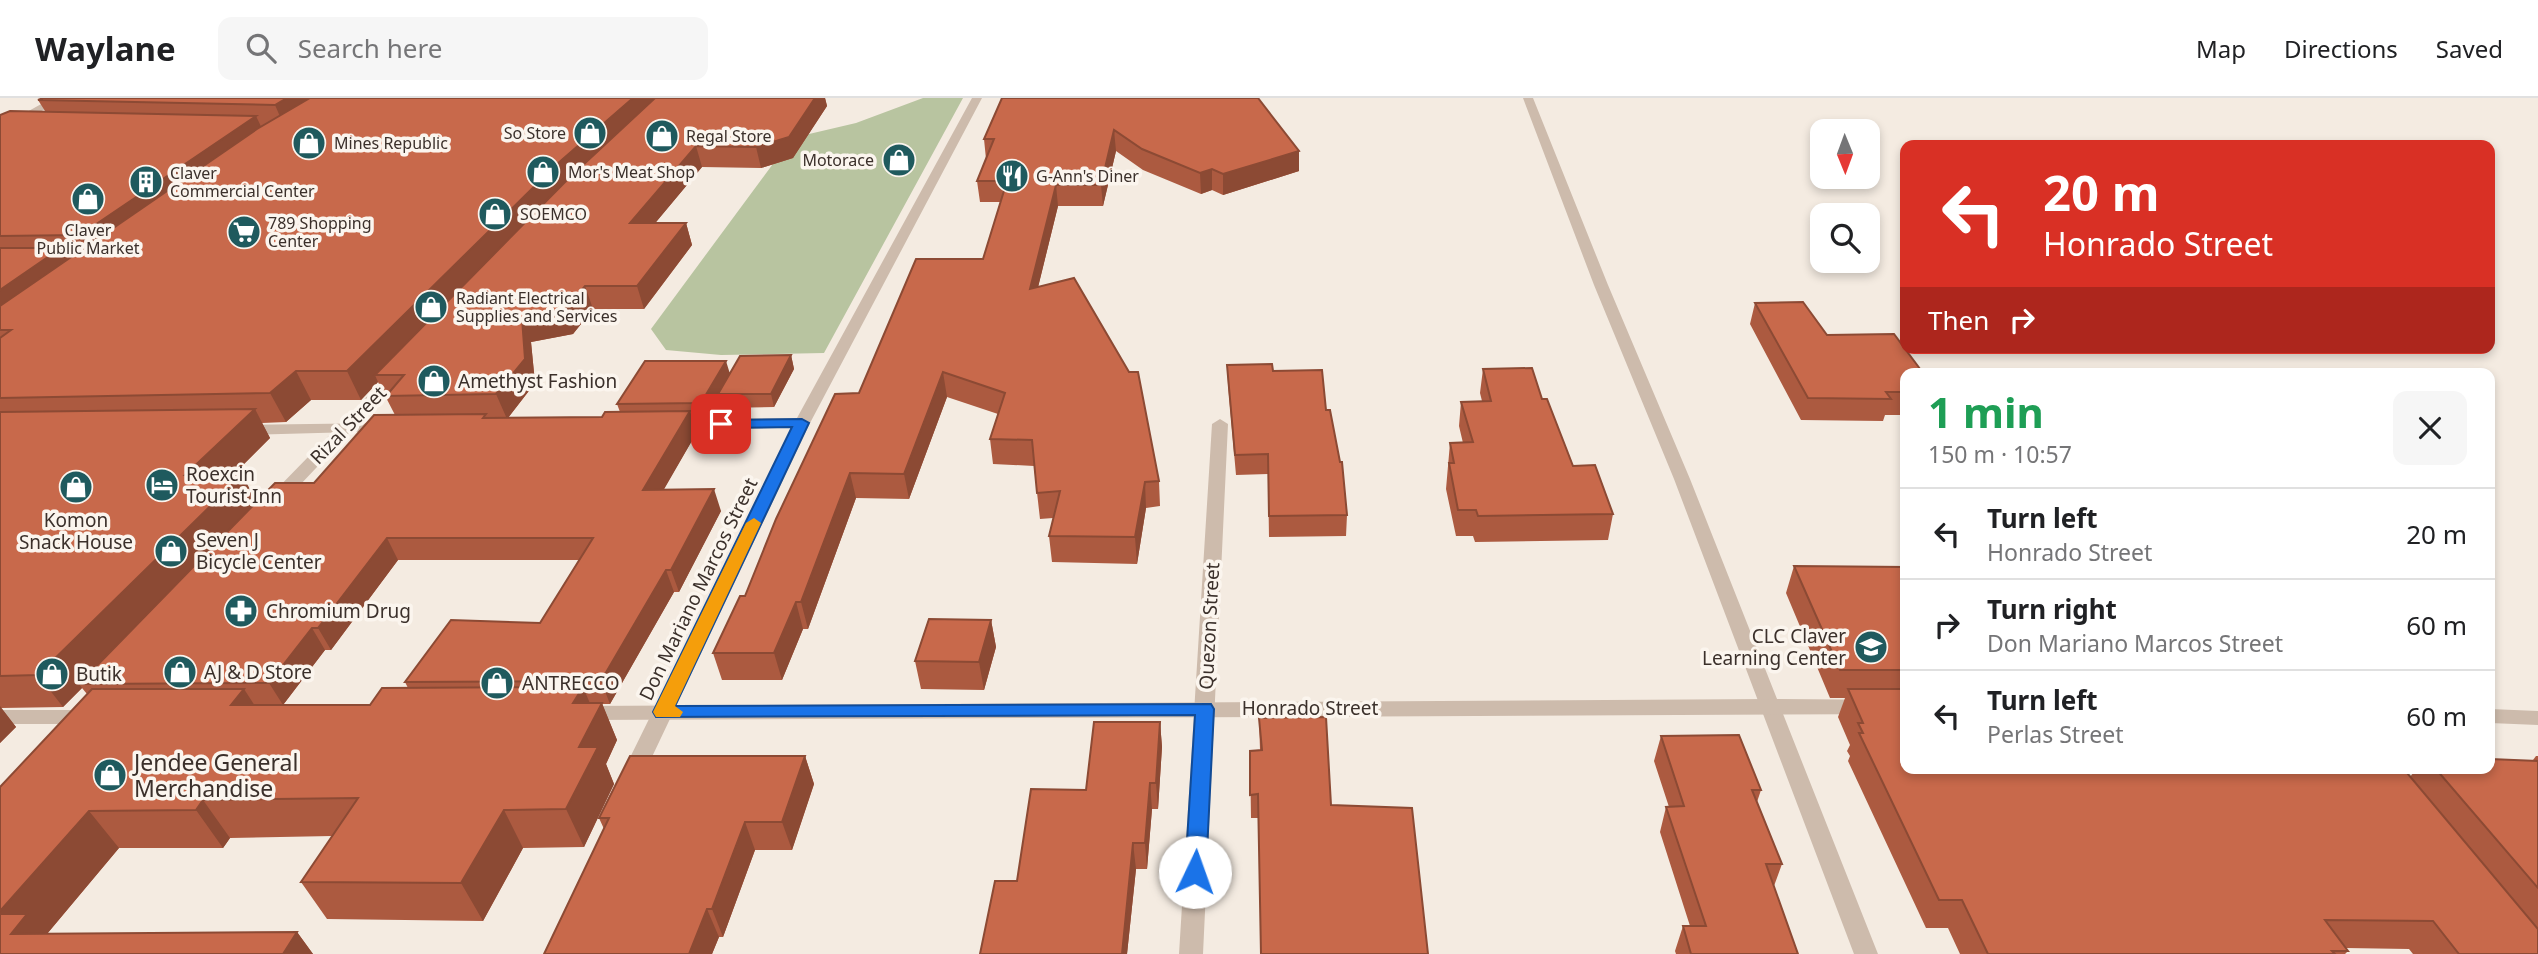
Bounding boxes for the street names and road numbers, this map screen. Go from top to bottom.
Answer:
street label: Rizal Street [304,380,392,470]
street label: Don Mariano Marcos Street [633,473,763,705]
street label: Quezon Street [1193,562,1225,690]
street label: Honrado Street [1242,695,1378,721]

